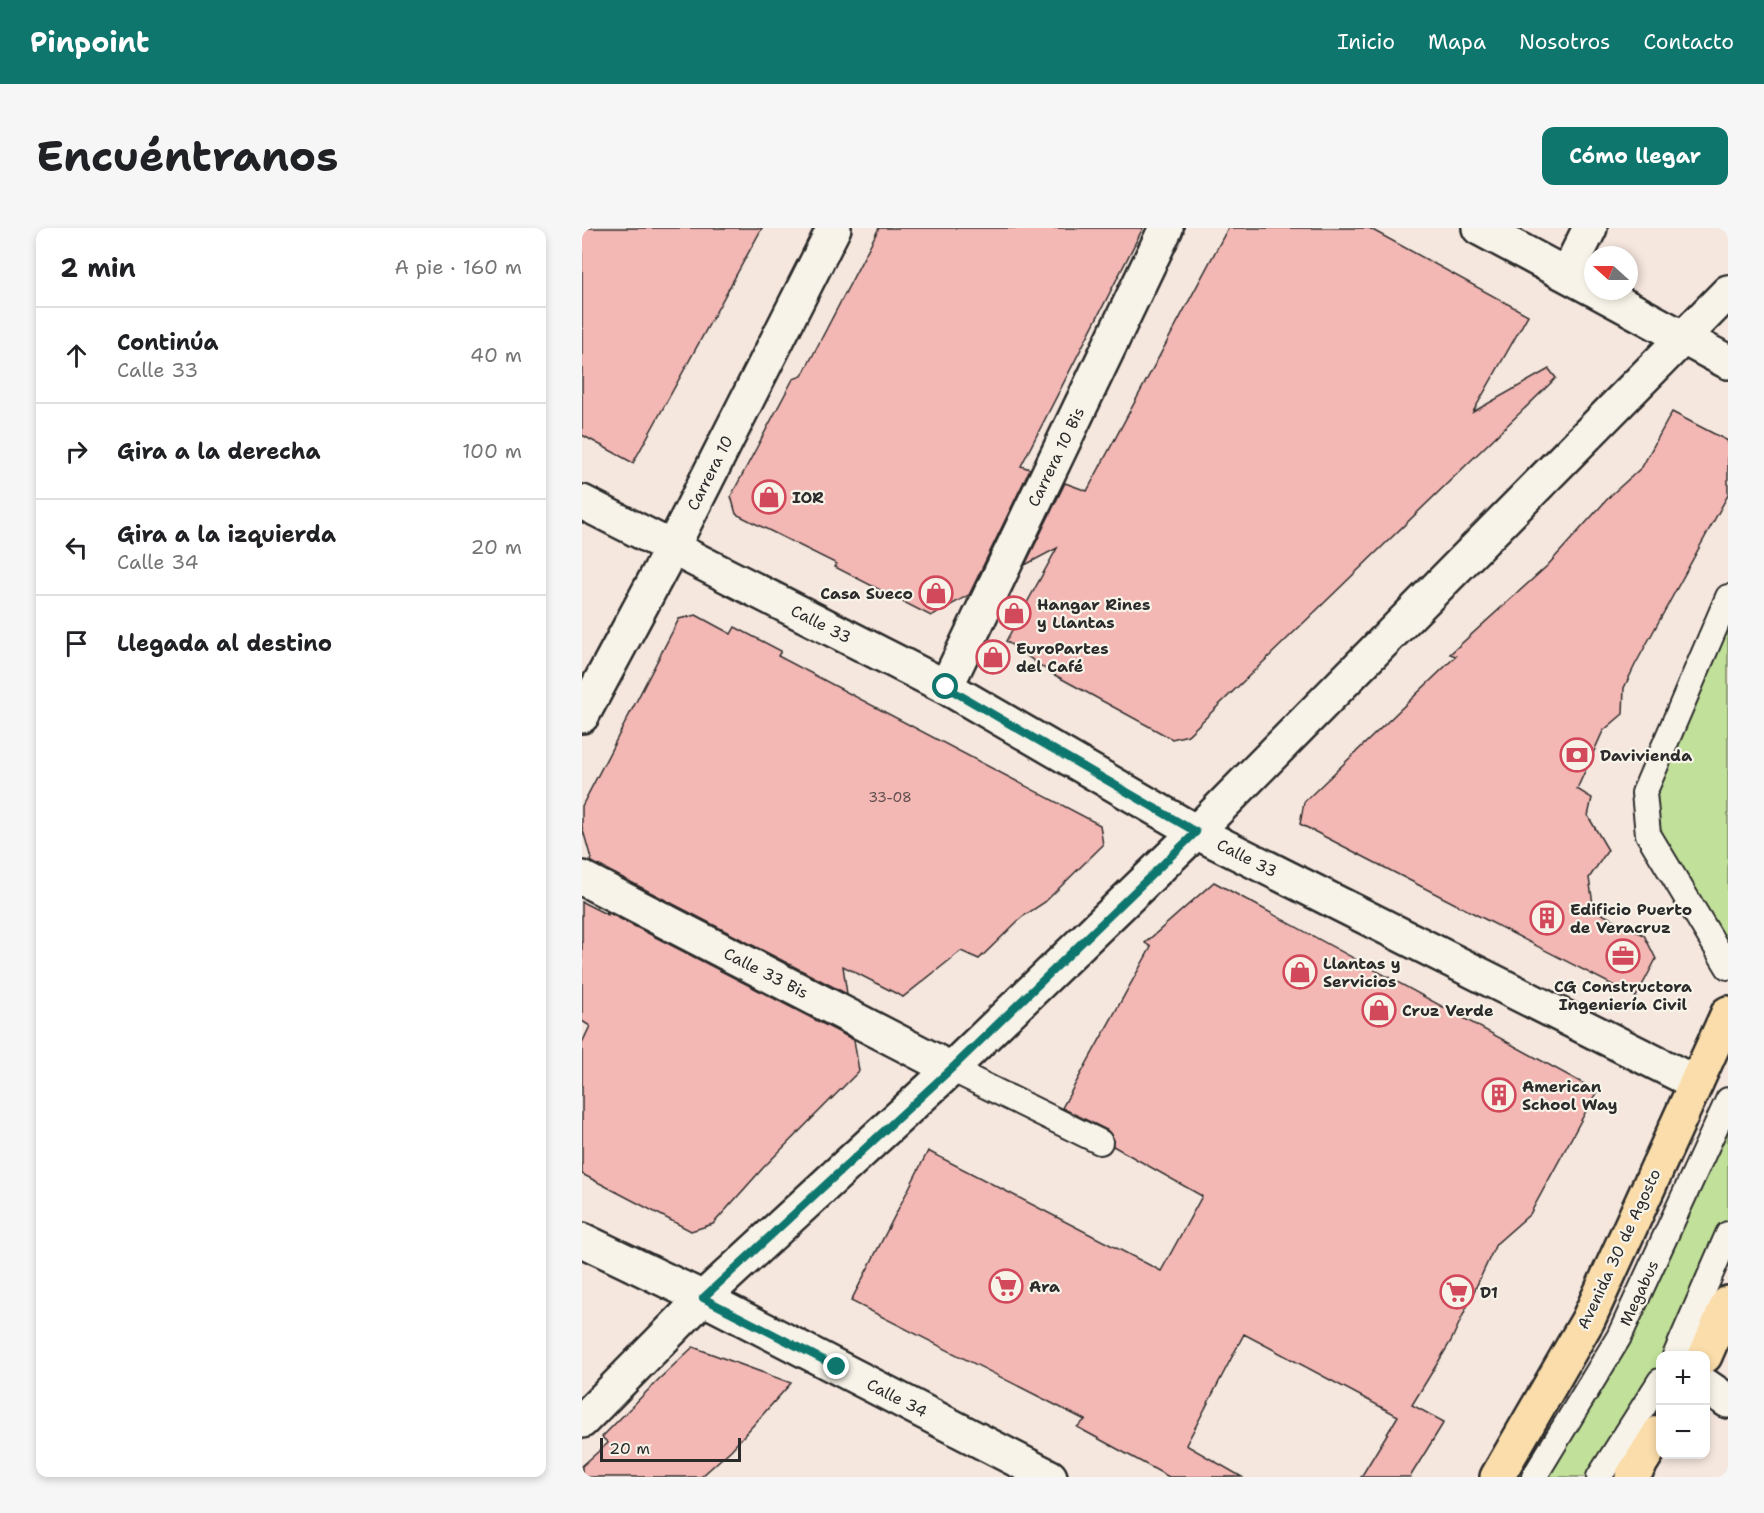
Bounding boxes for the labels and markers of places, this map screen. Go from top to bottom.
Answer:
shop icon: IOR [751,479,787,515]
place label: IOR [792,487,824,508]
shop icon: Casa Sueco [918,575,954,611]
place label: Casa Sueco [820,583,913,604]
place label: Hangar Rines y Llantas [1037,594,1151,633]
shop icon: Hangar Rines y Llantas [996,595,1032,631]
place label: EuroPartes del Café [1016,638,1109,677]
shop icon: EuroPartes del Café [975,639,1011,675]
bank icon: Davivienda [1559,737,1595,773]
place label: Davivienda [1600,745,1692,766]
place label: Edificio Puerto de Veracruz [1570,899,1692,938]
building icon: Edificio Puerto de Veracruz [1529,900,1565,936]
office icon: CG Constructora Ingeniería Civil [1605,938,1641,974]
place label: Llantas y Servicios [1323,953,1401,992]
shop icon: Llantas y Servicios [1282,954,1318,990]
place label: CG Constructora Ingeniería Civil [1554,976,1692,1015]
shop icon: Cruz Verde [1361,992,1397,1028]
place label: Cruz Verde [1402,1000,1494,1021]
place label: American School Way [1522,1076,1618,1115]
building icon: American School Way [1481,1077,1517,1113]
supermarket icon: Ara [988,1268,1024,1304]
supermarket icon: D1 [1439,1274,1475,1310]
place label: Ara [1029,1276,1060,1297]
place label: D1 [1480,1282,1498,1303]

